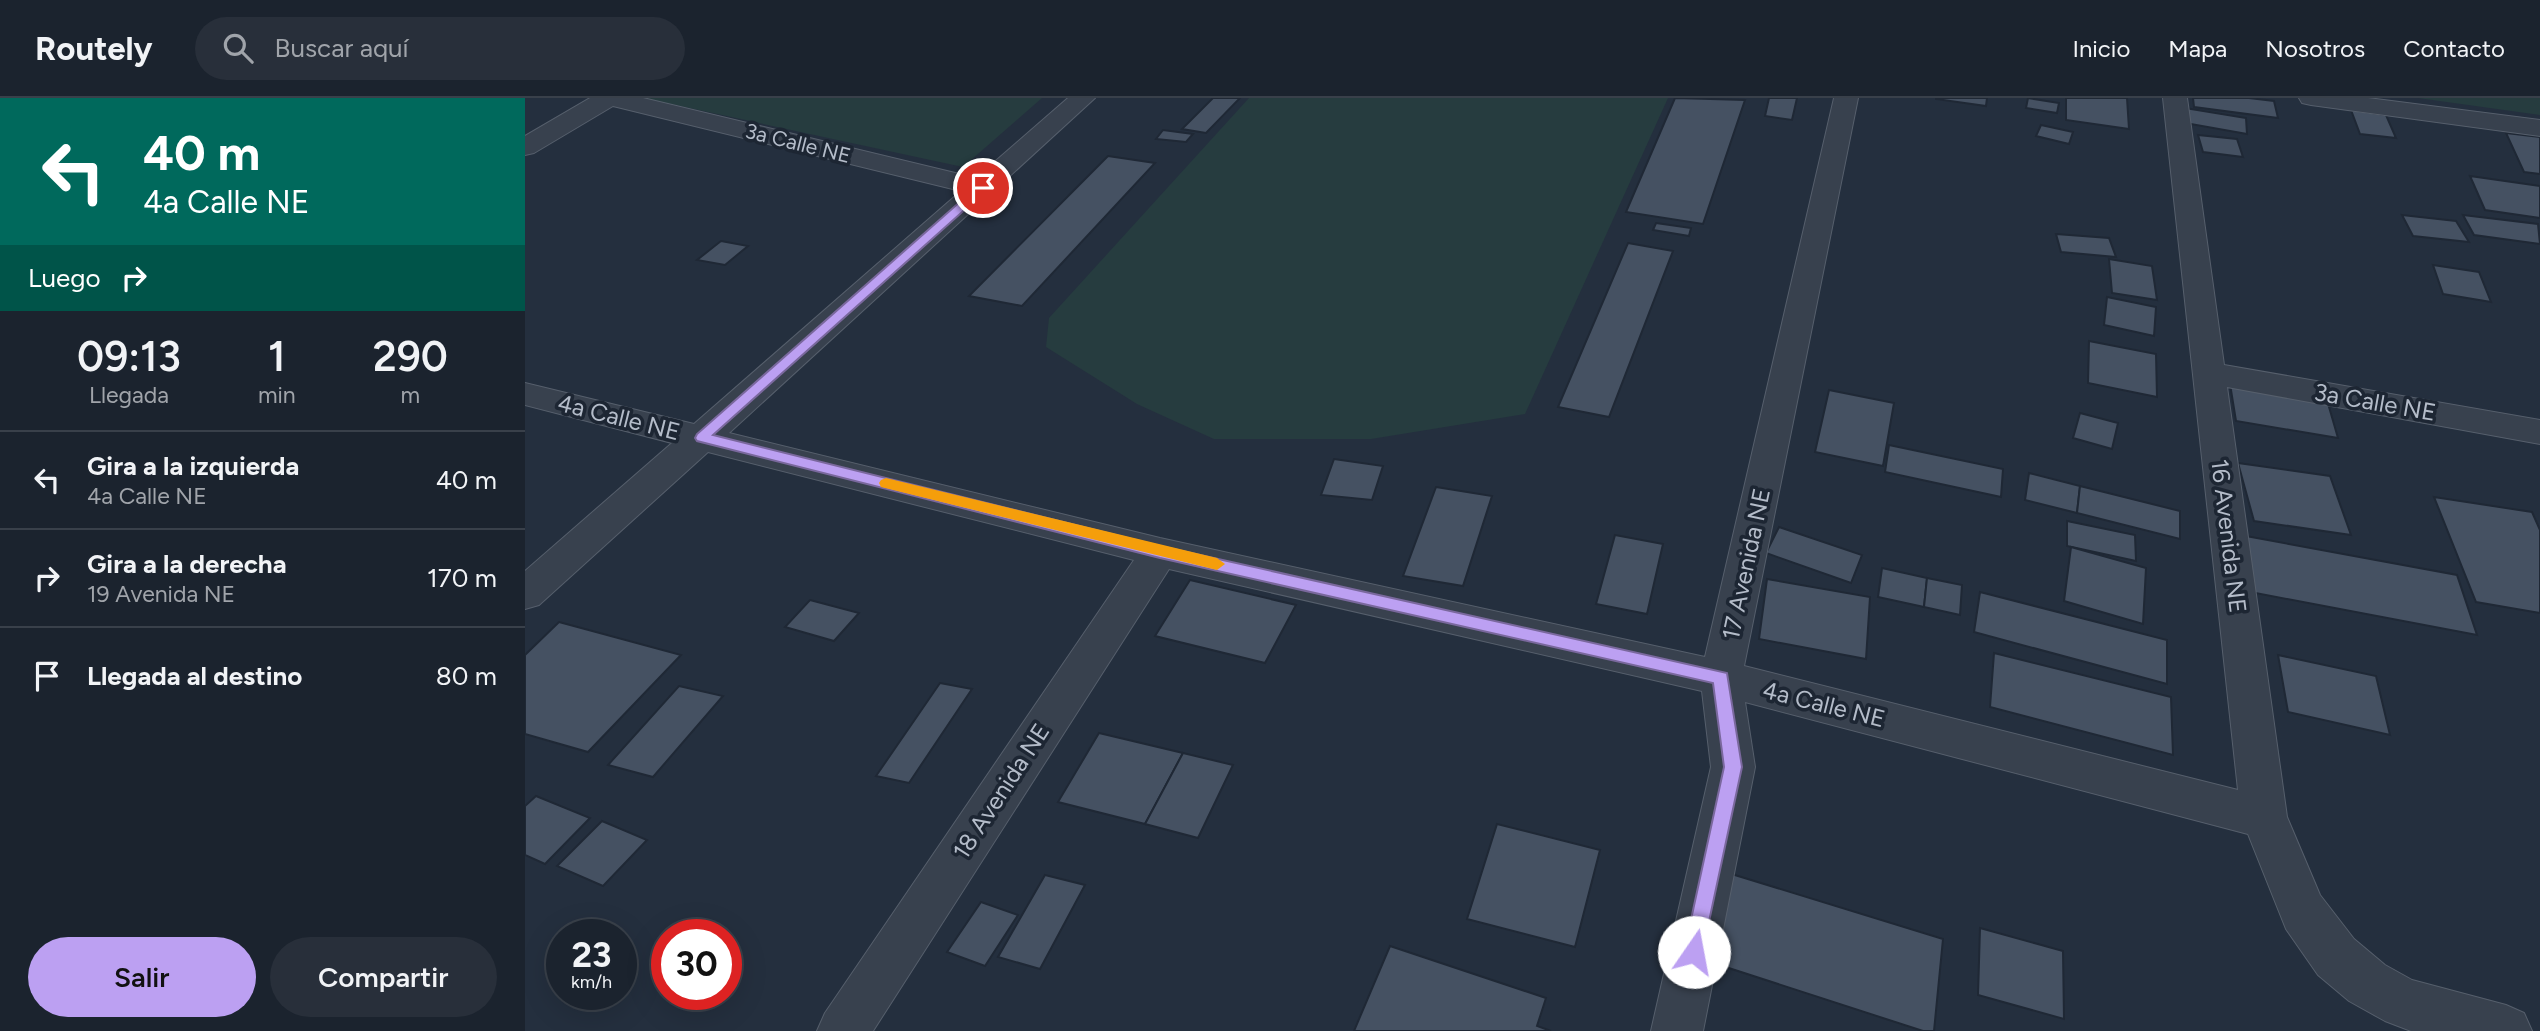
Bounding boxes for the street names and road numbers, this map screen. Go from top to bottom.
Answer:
street label: 3a Calle NE [743,118,853,168]
street label: 3a Calle NE [2312,377,2438,427]
street label: 4a Calle NE [555,388,683,446]
street label: 16 Avenida NE [2205,457,2253,615]
street label: 17 Avenida NE [1716,486,1776,642]
street label: 4a Calle NE [1760,675,1888,733]
street label: 18 Avenida NE [946,718,1056,864]

